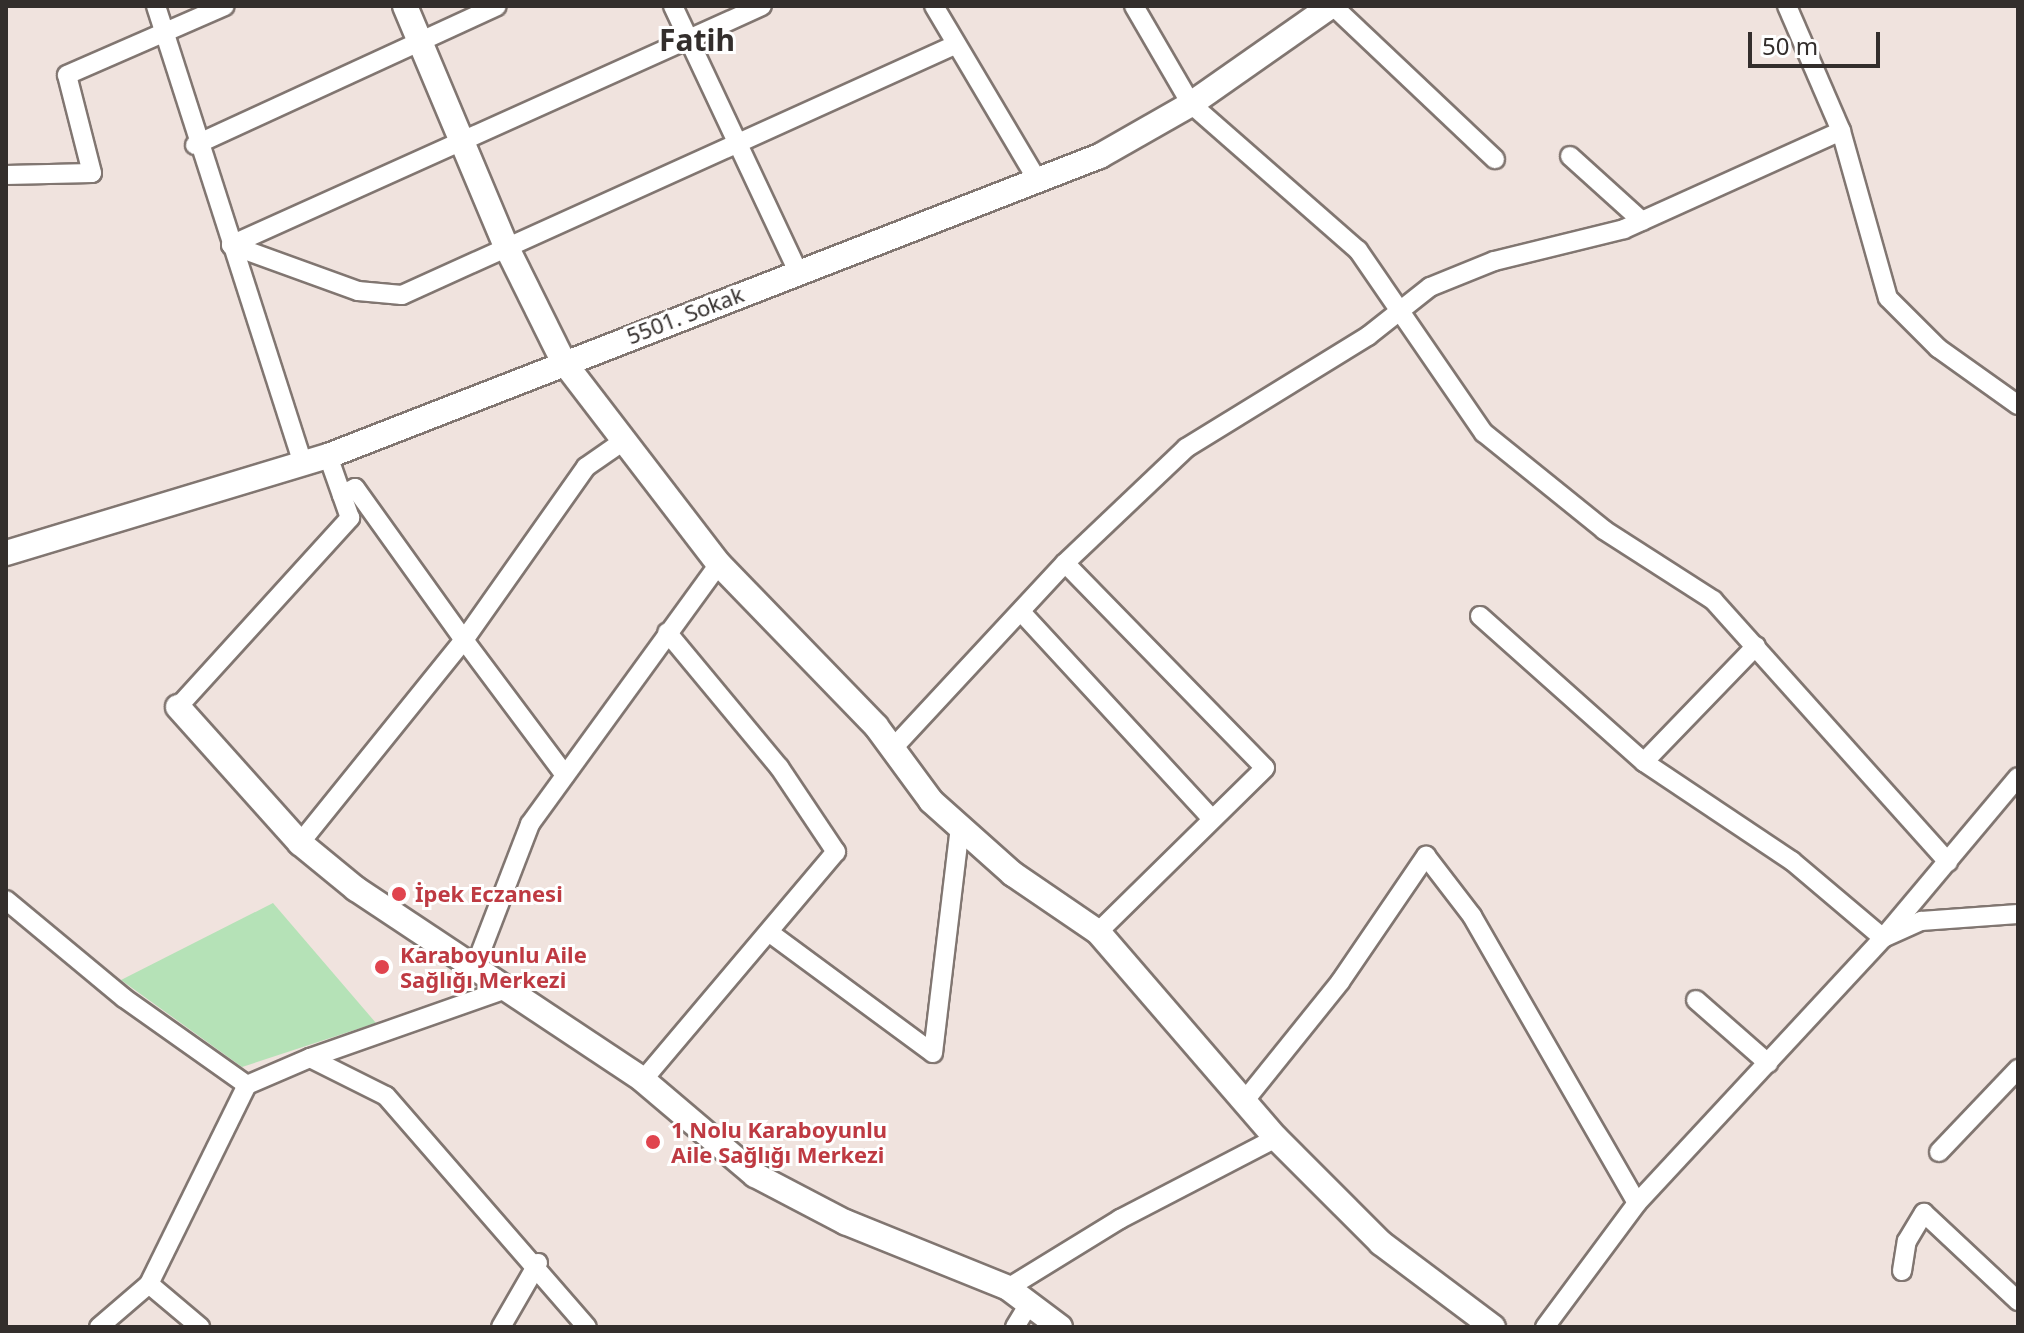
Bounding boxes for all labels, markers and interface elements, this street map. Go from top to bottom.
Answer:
scale bar [1752,16,1884,66]
district label: Fatih [659,22,735,58]
text: 50 m [1762,29,1818,62]
street label: 5501. Sokak [623,281,747,349]
place label: İpek Eczanesi [415,881,563,907]
marker: İpek Eczanesi [390,885,408,903]
place label: Karaboyunlu Aile Sağlığı Merkezi [400,941,587,992]
marker: Karaboyunlu Aile Sağlığı Merkezi [371,956,393,978]
place label: 1 Nolu Karaboyunlu Aile Sağlığı Merkezi [671,1116,887,1168]
marker: 1 Nolu Karaboyunlu Aile Sağlığı Merkezi [642,1131,664,1153]

